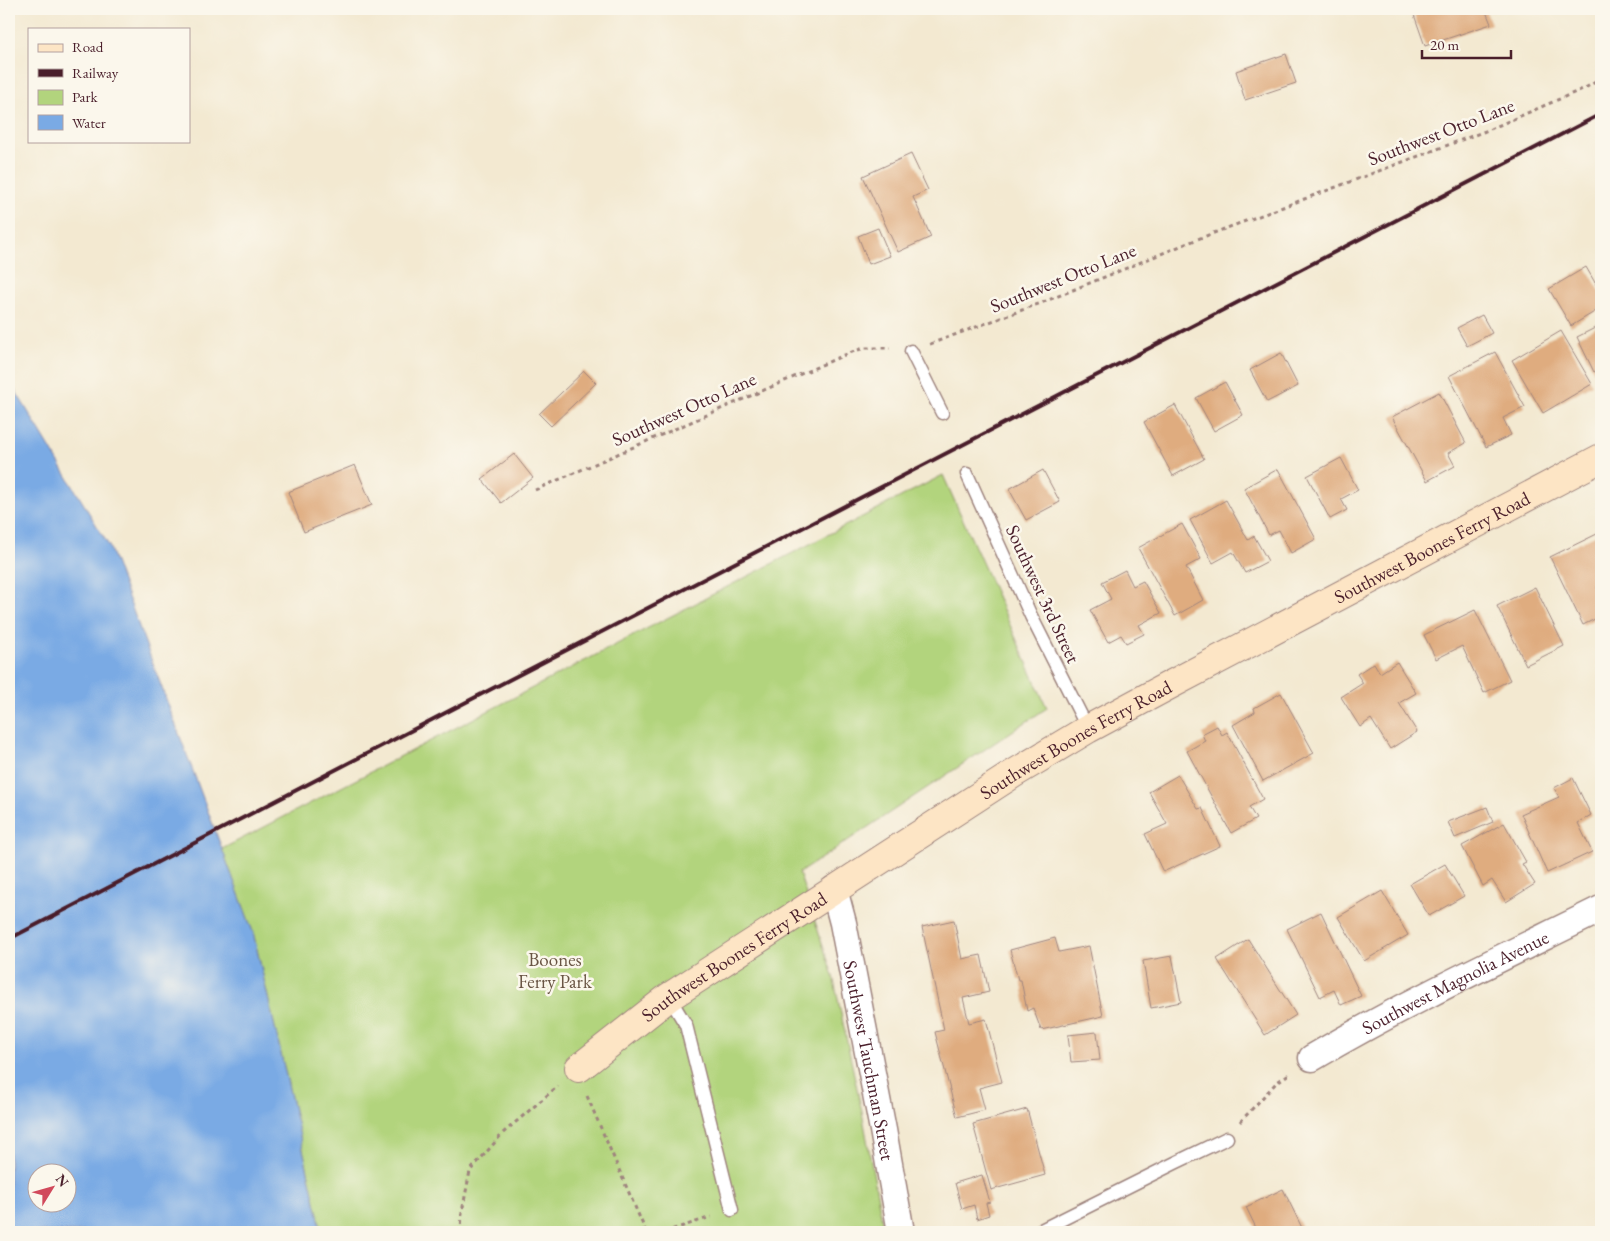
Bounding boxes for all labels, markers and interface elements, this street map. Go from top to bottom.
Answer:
legend [28,28,190,142]
scale bar [1422,28,1511,60]
text: 20 m [1430,35,1459,54]
text: Road [72,37,104,56]
text: Railway [72,63,119,82]
text: Park [72,87,99,106]
street label: Southwest Otto Lane [1364,93,1518,171]
text: Water [72,113,106,132]
street label: Southwest Otto Lane [986,237,1140,319]
street label: Southwest Otto Lane [608,366,760,452]
street label: Southwest Boones Ferry Road [1329,485,1534,609]
street label: Southwest 3rd Street [1000,521,1086,667]
street label: Southwest Boones Ferry Road [975,674,1176,805]
street label: Southwest Boones Ferry Road [636,885,832,1027]
street label: Southwest Magnolia Avenue [1357,924,1553,1040]
park label: Boones Ferry Park [518,947,593,994]
street label: Southwest Tauchman Street [838,958,901,1162]
north arrow [28,1164,78,1214]
text: N [52,1170,73,1191]

